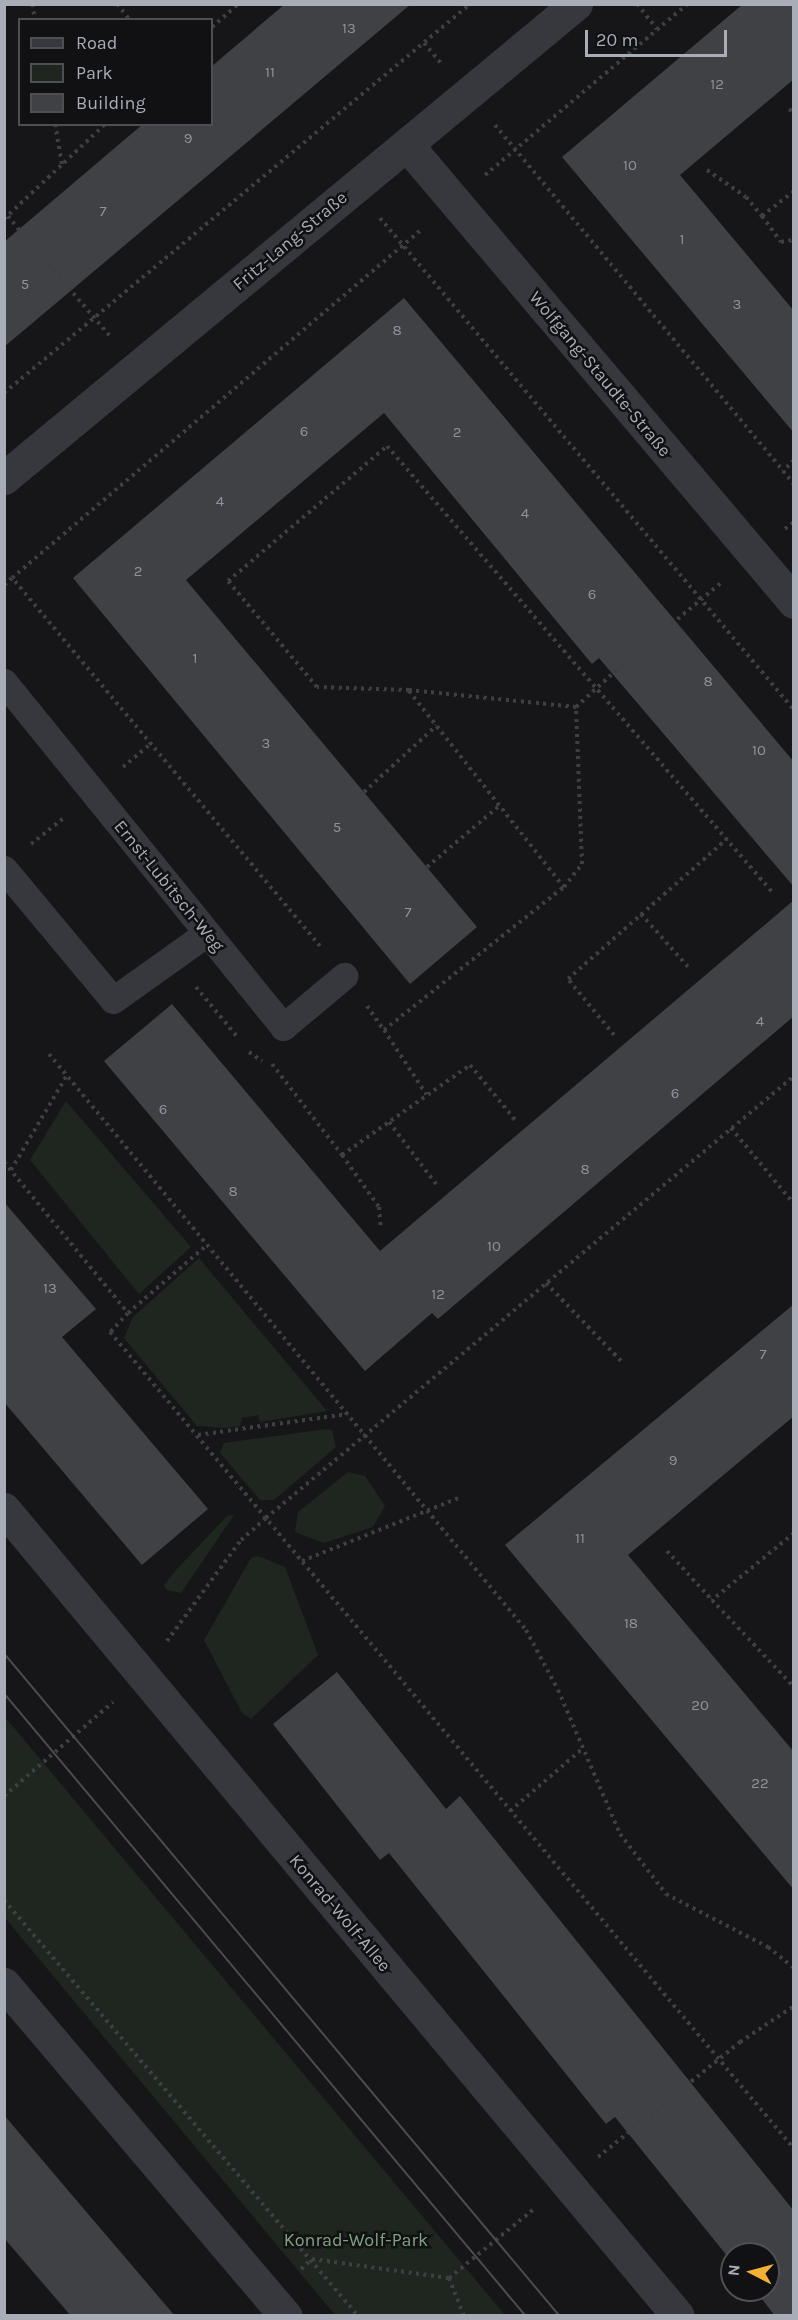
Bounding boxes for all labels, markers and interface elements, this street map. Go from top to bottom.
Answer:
legend [18,18,213,126]
scale bar [588,18,730,56]
house number: 13 [342,20,356,38]
text: 20 m [596,29,638,51]
text: Road [76,32,117,54]
text: Park [76,62,113,84]
house number: 11 [265,64,275,82]
house number: 12 [710,76,724,94]
text: Building [76,92,146,114]
house number: 9 [184,130,192,148]
house number: 10 [623,157,637,175]
street label: Fritz-Lang-Straße [228,187,352,295]
house number: 7 [99,203,107,221]
house number: 1 [680,231,684,249]
house number: 5 [21,276,29,294]
street label: Wolfgang-Staudte-Straße [524,287,676,461]
house number: 3 [733,296,741,314]
house number: 8 [392,322,402,340]
house number: 6 [300,423,308,441]
house number: 2 [453,424,461,442]
house number: 4 [216,493,224,511]
house number: 4 [521,505,529,523]
house number: 2 [134,563,142,581]
house number: 6 [588,586,596,604]
house number: 1 [193,650,197,668]
house number: 8 [703,673,713,691]
house number: 3 [262,735,270,753]
house number: 10 [752,742,766,760]
street label: Ernst-Lubitsch-Weg [109,816,229,956]
house number: 5 [333,819,341,837]
house number: 7 [404,904,412,922]
house number: 4 [756,1013,764,1031]
house number: 6 [671,1085,679,1103]
house number: 6 [159,1101,167,1119]
house number: 8 [580,1161,590,1179]
house number: 8 [228,1183,238,1201]
house number: 10 [487,1238,501,1256]
house number: 13 [43,1280,57,1298]
house number: 12 [431,1286,445,1304]
house number: 7 [759,1346,767,1364]
house number: 9 [669,1452,677,1470]
house number: 11 [575,1530,585,1548]
house number: 18 [624,1615,638,1633]
house number: 20 [691,1697,709,1715]
house number: 22 [751,1775,769,1793]
street label: Konrad-Wolf-Allee [285,1850,395,1976]
park label: Konrad-Wolf-Park [284,2229,428,2251]
north arrow [720,2242,780,2302]
text: N [724,2264,744,2277]

